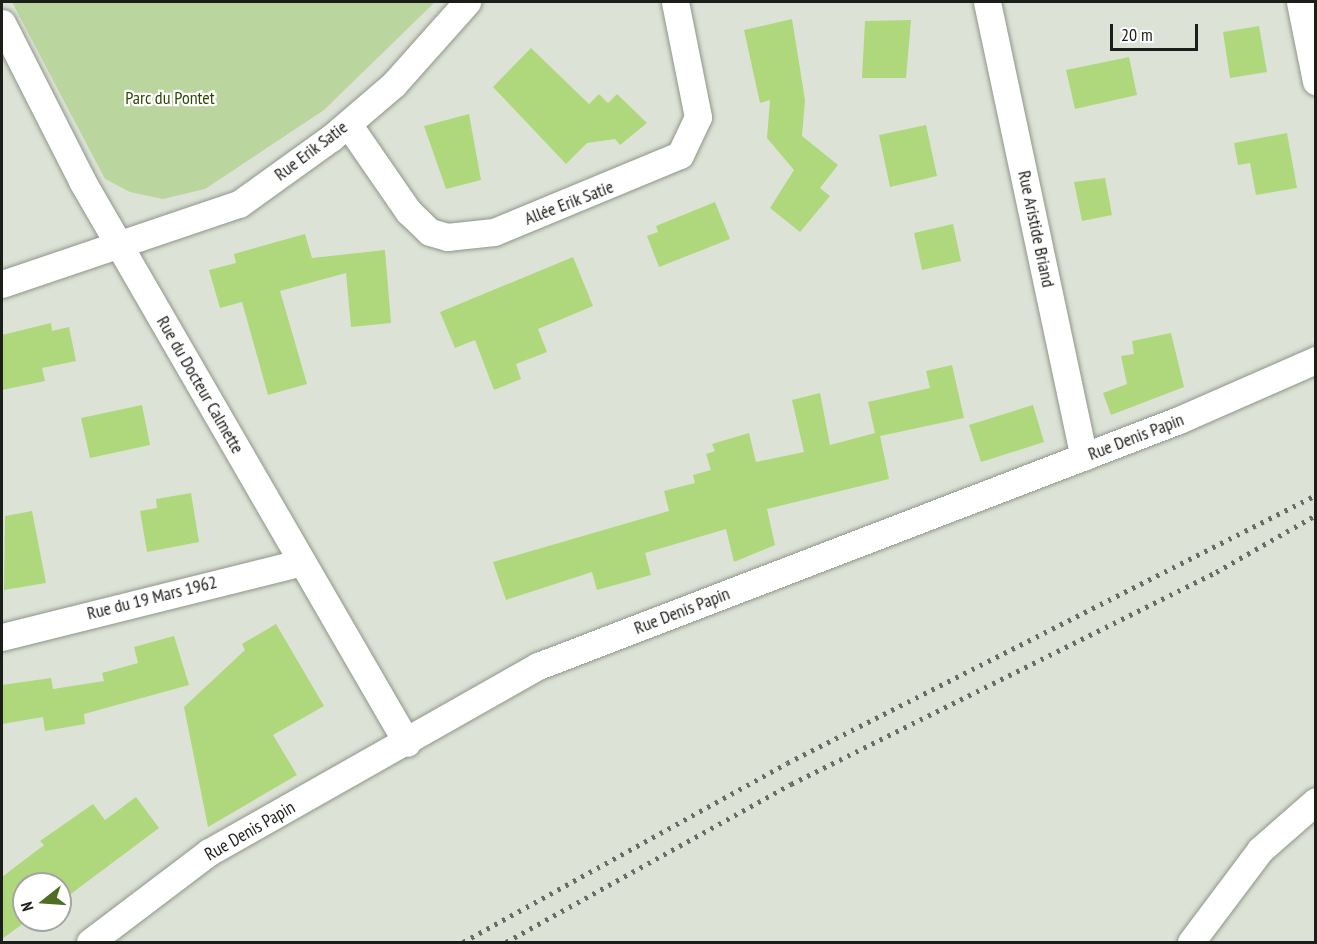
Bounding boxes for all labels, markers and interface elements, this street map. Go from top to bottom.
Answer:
scale bar [1113,12,1202,50]
text: 20 m [1121,23,1153,46]
park label: Parc du Pontet [125,87,215,109]
street label: Rue Erik Satie [270,116,352,186]
street label: Rue Aristide Briand [1013,168,1059,290]
street label: Allée Erik Satie [521,176,617,230]
street label: Rue du Docteur Calmette [152,312,248,458]
street label: Rue Denis Papin [1085,409,1187,465]
street label: Rue du 19 Mars 1962 [85,571,219,625]
street label: Rue Denis Papin [631,583,733,639]
street label: Rue Denis Papin [201,796,299,866]
north arrow [12,872,72,932]
text: N [16,900,38,914]

